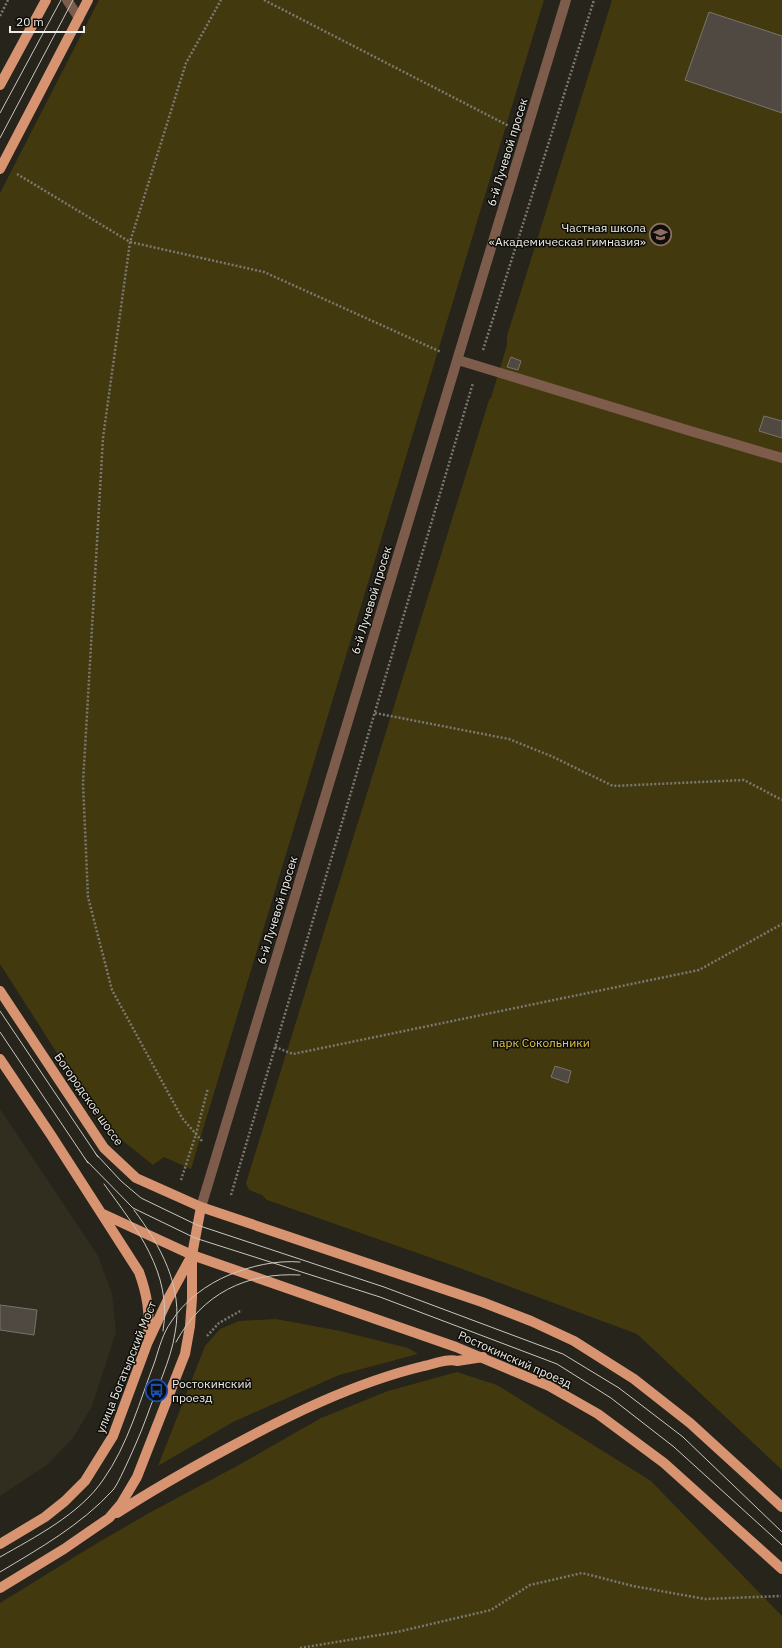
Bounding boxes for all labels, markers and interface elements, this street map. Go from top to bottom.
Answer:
scale bar [10,8,84,34]
text: 20 m [16,14,44,29]
street label: 6-й Лучевой просек [483,96,531,208]
place label: Частная школа «Академическая гимназия» [489,220,647,249]
school or university icon: Частная школа «Академическая гимназия» [648,221,674,247]
street label: 6-й Лучевой просек [347,544,395,656]
street label: 6-й Лучевой просек [253,854,301,966]
park label: парк Сокольники [492,1035,590,1050]
street label: Богородское шоссе [51,1050,127,1149]
street label: улица Богатырский Мост [93,1299,159,1435]
street label: Ростокинский проезд [456,1327,574,1391]
place label: Ростокинский проезд [172,1376,252,1405]
bus stop icon: Ростокинский проезд [143,1377,169,1403]

